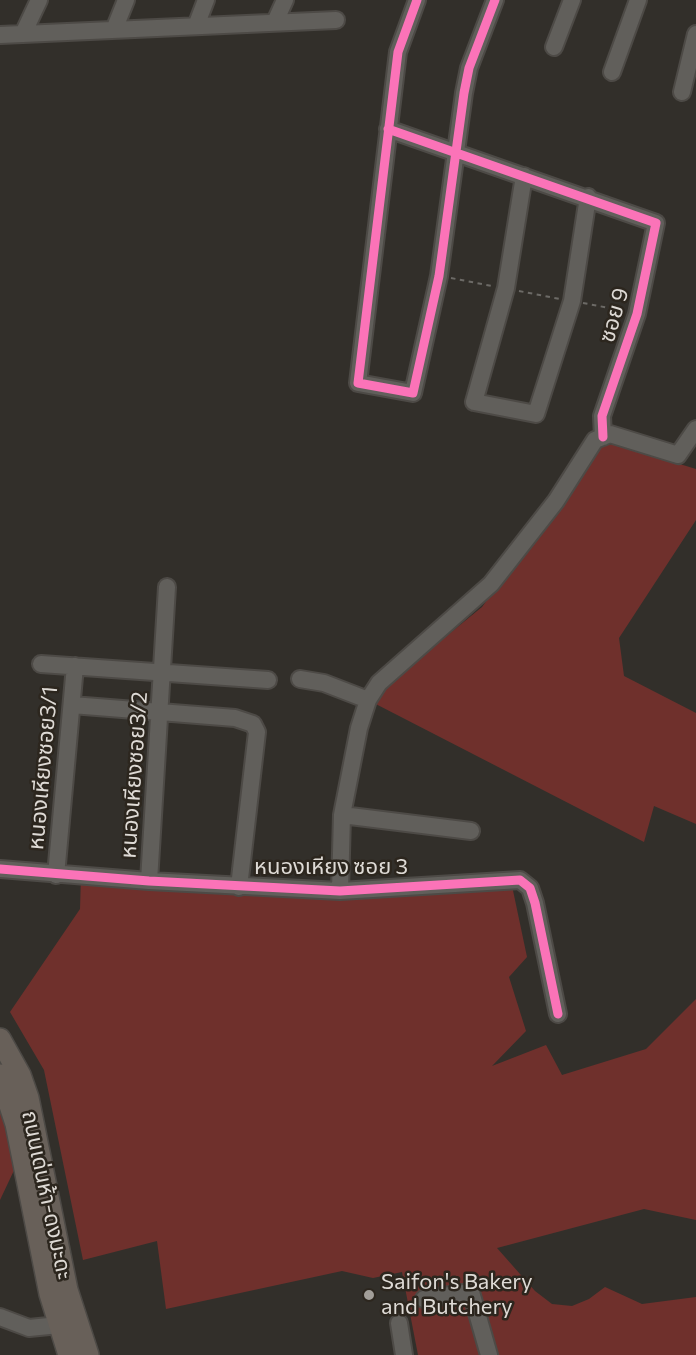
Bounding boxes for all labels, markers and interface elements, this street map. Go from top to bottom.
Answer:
street label: ซอย 9 [594,285,634,345]
street label: หนองเหียงซอย3/1 [23,685,63,851]
street label: หนองเหียงซอย3/2 [115,691,153,859]
street label: หนองเหียง ซอย 3 [254,854,408,880]
street label: ถนนเด่นห้า-ดงมะดะ [16,1108,78,1282]
place label: Saifon's Bakery and Butchery [381,1269,533,1320]
marker: Saifon's Bakery and Butchery [362,1288,376,1302]

